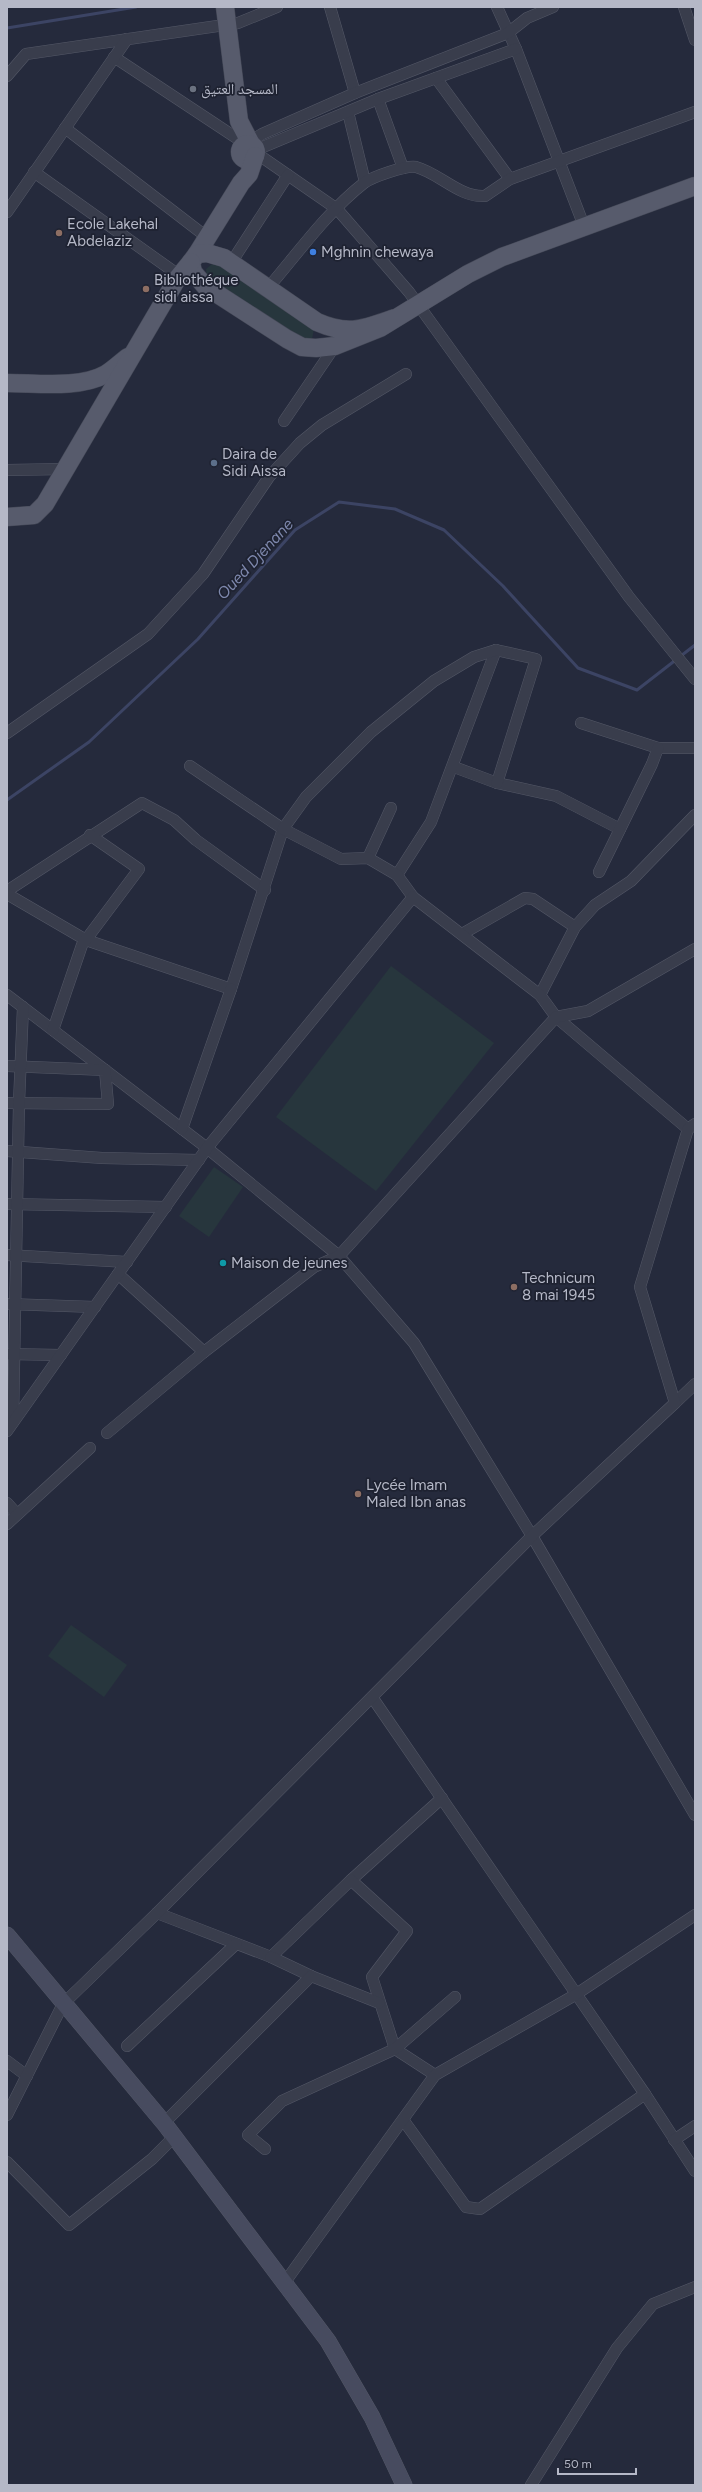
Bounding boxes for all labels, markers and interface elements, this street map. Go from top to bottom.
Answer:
place label: المسجد العتيق [201,80,278,99]
marker: المسجد العتيق [188,84,198,94]
place label: Ecole Lakehal Abdelaziz [67,215,158,250]
marker: Ecole Lakehal Abdelaziz [54,228,64,238]
place label: Mghnin chewaya [321,243,434,261]
marker: Mghnin chewaya [308,247,318,257]
place label: Bibliothéque sidi aissa [154,271,238,306]
marker: Bibliothéque sidi aissa [141,284,151,294]
place label: Daira de Sidi Aissa [222,445,286,480]
marker: Daira de Sidi Aissa [209,458,219,468]
water label: Oued Djenane [213,515,297,603]
place label: Maison de jeunes [231,1254,347,1272]
marker: Maison de jeunes [218,1258,228,1268]
place label: Technicum 8 mai 1945 [522,1269,595,1304]
marker: Technicum 8 mai 1945 [509,1282,519,1292]
place label: Lycée Imam Maled Ibn anas [366,1476,466,1511]
marker: Lycée Imam Maled Ibn anas [353,1489,363,1499]
scale bar [558,2450,636,2476]
text: 50 m [564,2457,592,2471]

